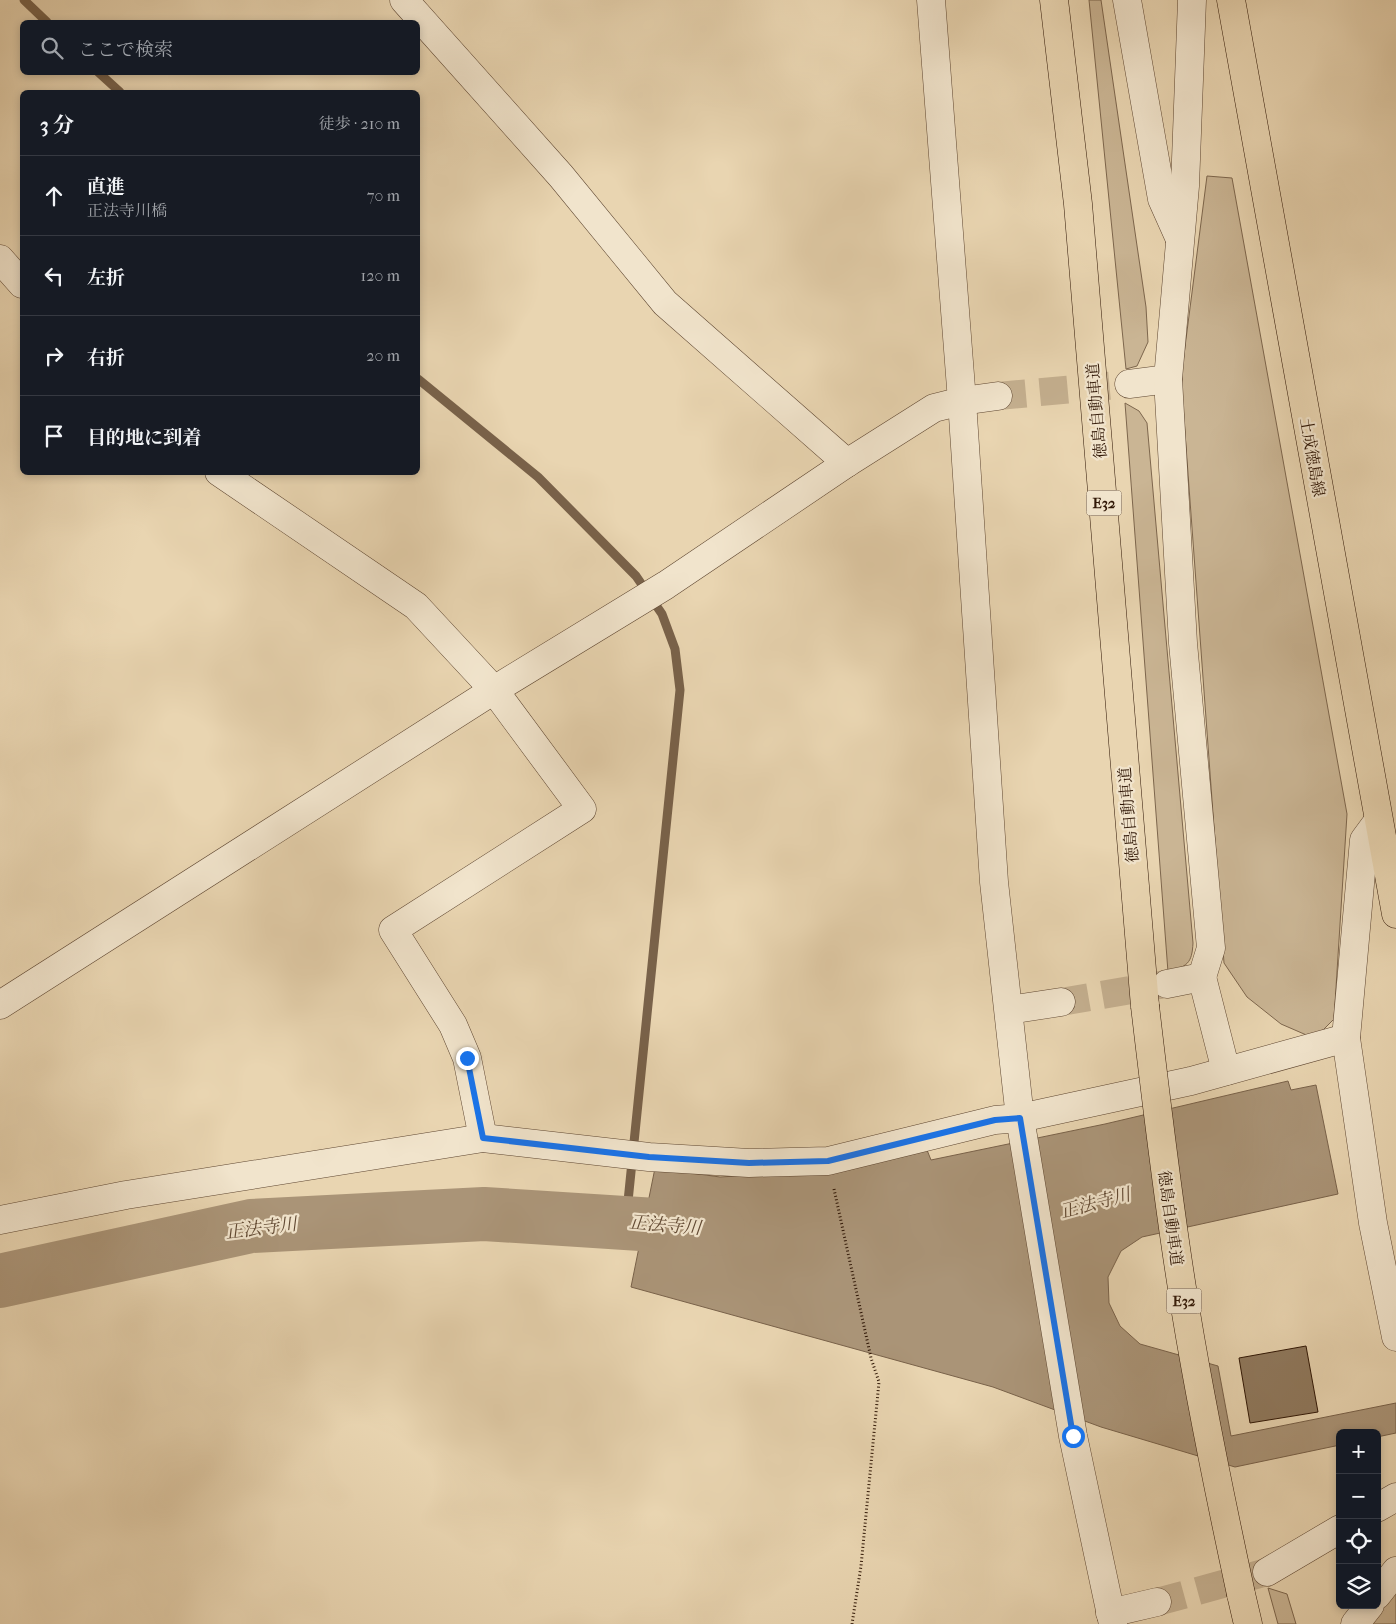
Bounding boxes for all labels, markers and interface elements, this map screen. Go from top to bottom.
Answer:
search box [20,20,420,75]
icon: search [38,34,66,62]
text: ここで検索 [78,39,173,61]
text: 3 分 [40,113,74,137]
text: 徒歩 · 210 m [318,114,400,133]
text: 直進 [87,176,125,198]
icon: ahead [40,182,68,210]
text: 70 m [367,186,400,205]
text: 正法寺川橋 [87,201,167,220]
icon: left [40,262,68,290]
text: 120 m [361,266,400,285]
text: 左折 [87,267,125,289]
icon: right [40,342,68,370]
text: 20 m [366,346,400,365]
text: 右折 [87,347,125,369]
street label: 徳島自動車道 [1083,362,1110,460]
street label: 土成徳島線 [1296,416,1329,498]
icon: arrive [40,422,68,450]
text: 目的地に到着 [87,427,201,449]
road number: E32 [1086,490,1122,516]
street label: 徳島自動車道 [1115,766,1142,864]
route end [456,1047,479,1070]
street label: 徳島自動車道 [1154,1169,1187,1267]
water label: 正法寺川 [1058,1184,1135,1223]
water label: 正法寺川 [628,1212,704,1239]
water label: 正法寺川 [224,1213,300,1243]
road number: E32 [1166,1288,1202,1314]
route start [1062,1425,1085,1448]
map controls [1336,1429,1381,1609]
button: + [1336,1429,1381,1474]
button: − [1336,1474,1381,1519]
button: locate [1336,1519,1381,1564]
button: layers [1336,1564,1381,1609]

